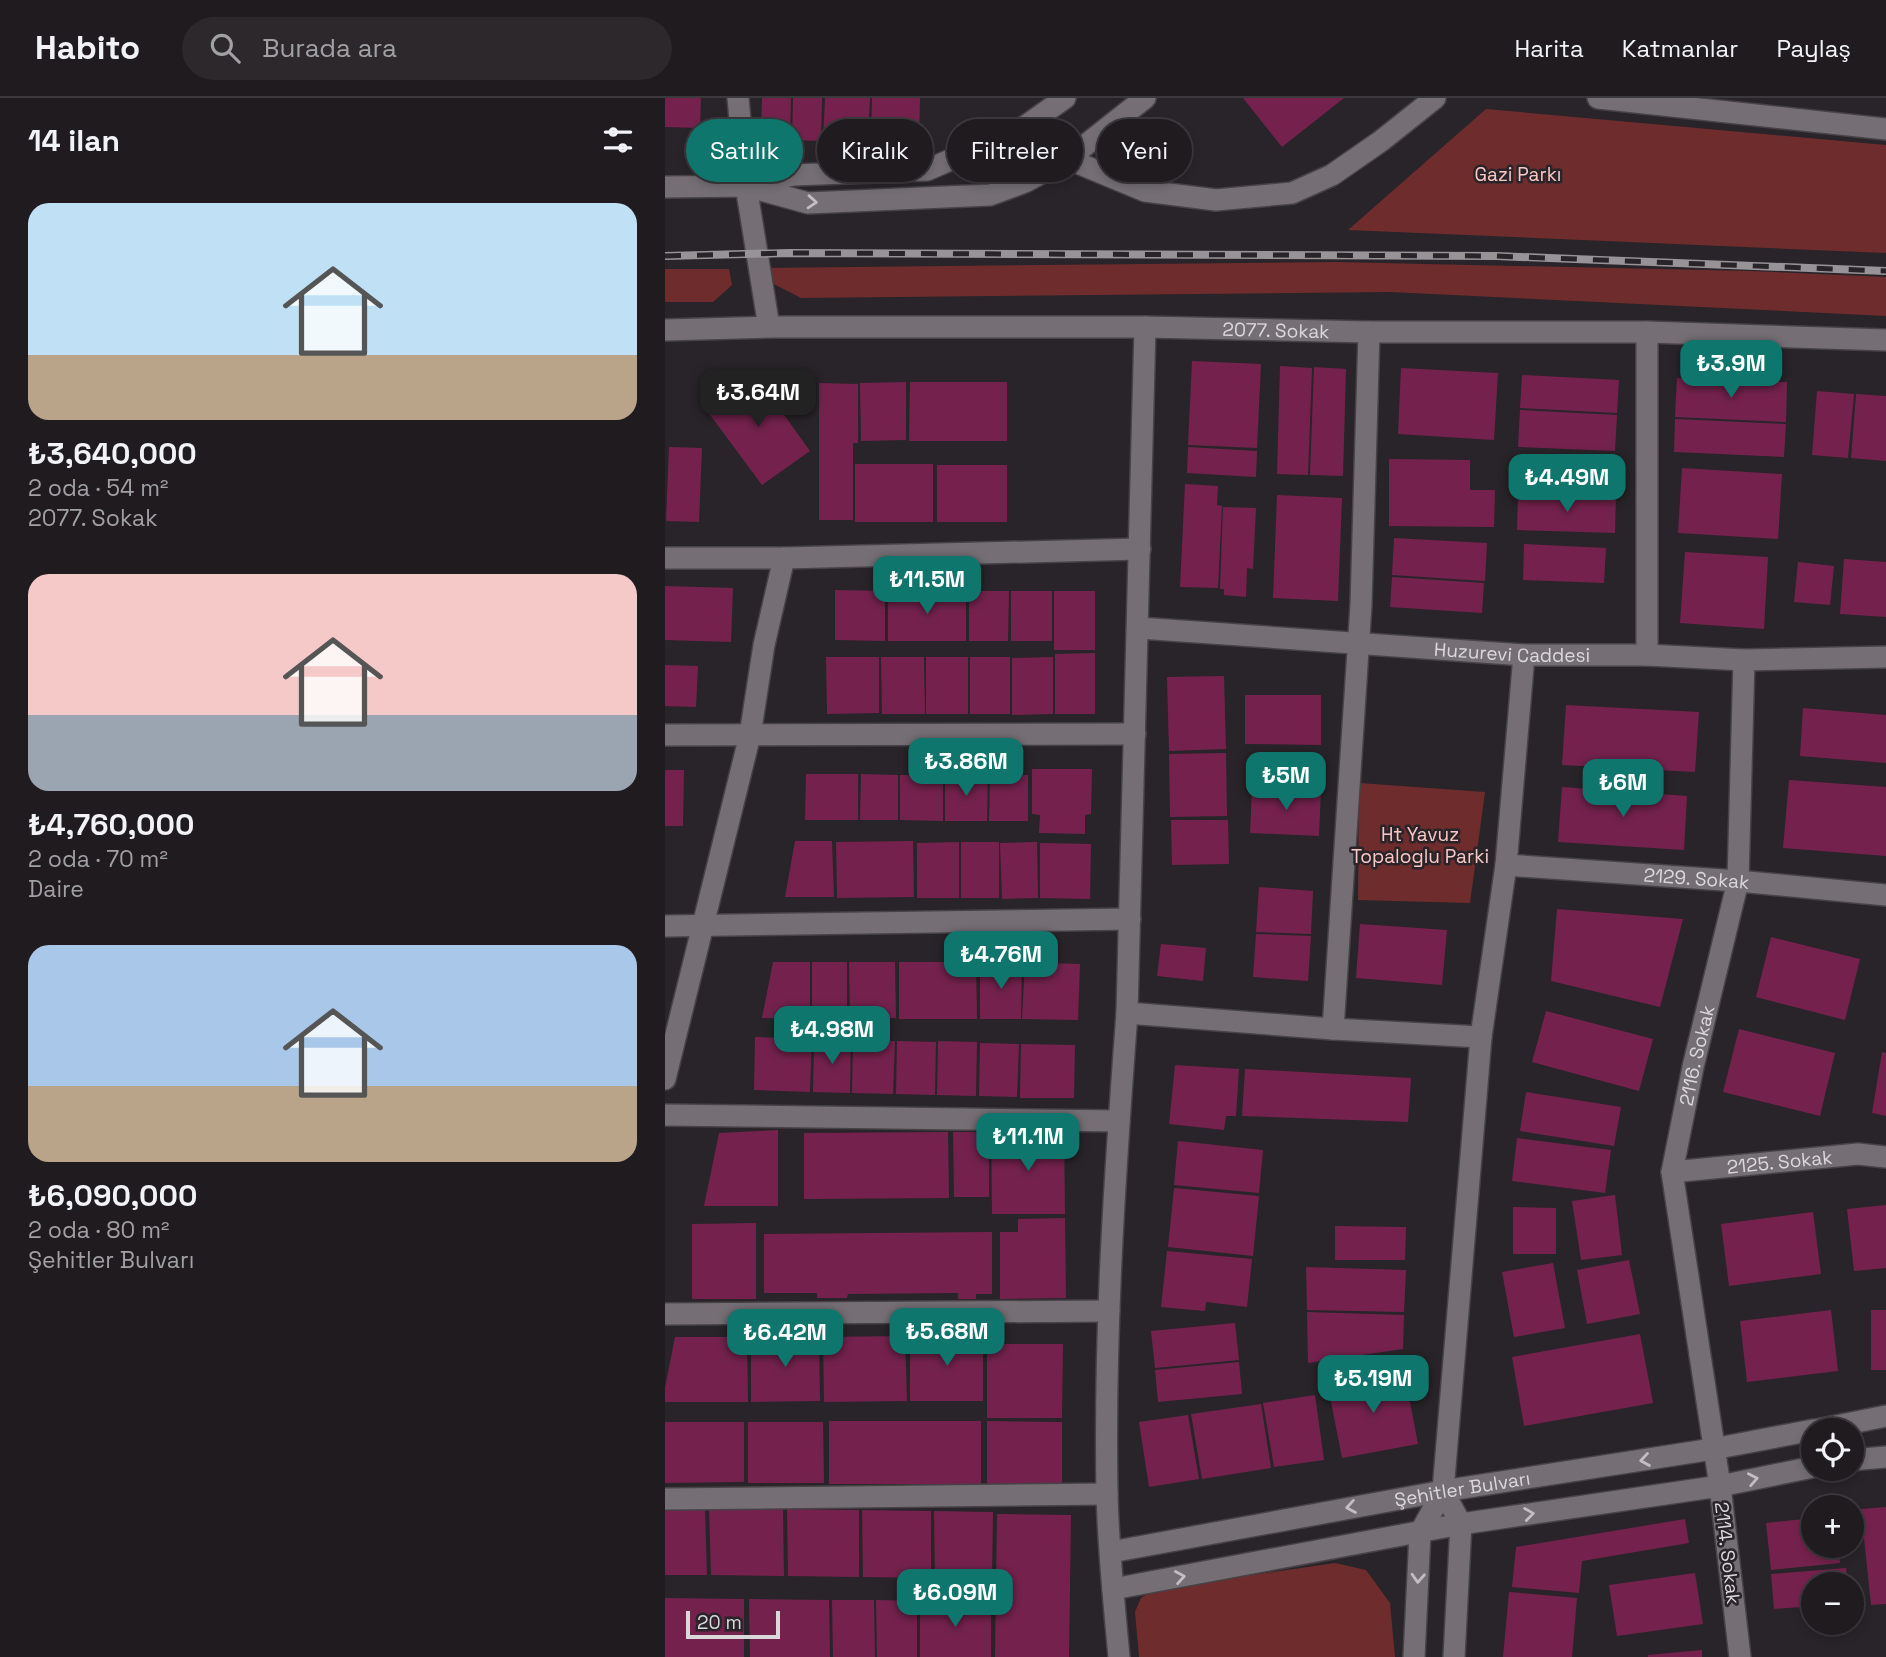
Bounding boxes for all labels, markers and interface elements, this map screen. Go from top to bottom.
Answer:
search box [182,17,672,80]
text: Habito [35,27,140,69]
icon: search [206,29,244,67]
text: Burada ara [262,31,397,65]
text: Harita [1515,33,1584,64]
text: Katmanlar [1622,33,1738,64]
text: Paylaş [1776,33,1851,64]
chip: Satılık [686,119,803,182]
chip: Kiralık [817,119,933,182]
chip: Filtreler [947,119,1083,182]
chip: Yeni [1097,119,1192,182]
text: 14 ilan [28,121,120,160]
icon: filters [599,121,637,159]
park label: Gazi Parkı [1474,162,1562,187]
one-way arrow [807,194,818,209]
icon: home [270,248,396,374]
street label: 2077. Sokak [1222,317,1330,344]
pin: ₺3.9M [1682,341,1780,400]
text: ₺3.9M [1696,348,1766,378]
pin: ₺3.64M [701,370,815,429]
text: ₺3.64M [716,377,800,407]
text: ₺3,640,000 [28,434,197,473]
pin: ₺4.49M [1510,454,1624,514]
text: ₺4.49M [1525,462,1609,492]
text: 2 oda · 54 m² [28,473,168,503]
text: 2077. Sokak [28,503,158,533]
pin: ₺11.5M [870,556,984,616]
text: ₺11.5M [889,564,965,594]
icon: home [270,619,396,745]
street label: Huzurevi Caddesi [1433,637,1590,668]
pin: ₺3.86M [909,738,1023,798]
text: ₺3.86M [924,746,1008,776]
pin: ₺5M [1252,752,1320,812]
text: ₺5M [1262,760,1310,790]
pin: ₺6M [1589,760,1657,819]
text: ₺6M [1599,767,1647,797]
text: ₺4,760,000 [28,805,194,844]
park label: Ht Yavuz Topaloglu Parki [1351,822,1489,869]
text: 2 oda · 70 m² [28,844,168,874]
street label: 2129. Sokak [1643,863,1751,895]
text: Daire [28,874,84,904]
pin: ₺4.76M [944,932,1058,991]
text: ₺4.76M [960,939,1042,969]
icon: home [270,990,396,1116]
street label: 2116. Sokak [1674,1003,1721,1108]
pin: ₺4.98M [775,1006,889,1066]
text: ₺4.98M [790,1014,874,1044]
pin: ₺11.1M [971,1114,1085,1173]
text: ₺11.1M [992,1121,1064,1151]
street label: 2125. Sokak [1726,1145,1833,1180]
text: ₺6,090,000 [28,1176,197,1215]
text: 2 oda · 80 m² [28,1215,169,1245]
text: Şehitler Bulvarı [28,1245,194,1275]
pin: ₺5.68M [890,1308,1004,1368]
pin: ₺6.42M [728,1310,842,1369]
text: ₺5.68M [906,1316,988,1346]
text: ₺6.42M [743,1317,827,1347]
pin: ₺5.19M [1316,1356,1430,1415]
text: ₺5.19M [1334,1363,1412,1393]
map controls [1801,1418,1864,1635]
button: locate [1801,1418,1864,1481]
one-way arrow [1639,1452,1651,1467]
street label: Şehitler Bulvarı [1392,1466,1532,1513]
one-way arrow [1747,1472,1759,1487]
button: + [1801,1495,1864,1558]
one-way arrow [1345,1499,1357,1514]
street label: 2114. Sokak [1709,1501,1746,1606]
one-way arrow [1523,1507,1535,1522]
pin: ₺6.09M [898,1570,1012,1629]
one-way arrow [1174,1570,1186,1585]
button: − [1801,1572,1864,1635]
one-way arrow [1411,1573,1426,1584]
text: ₺6.09M [913,1577,997,1607]
scale bar [686,1608,781,1640]
text: 20 m [697,1610,742,1635]

